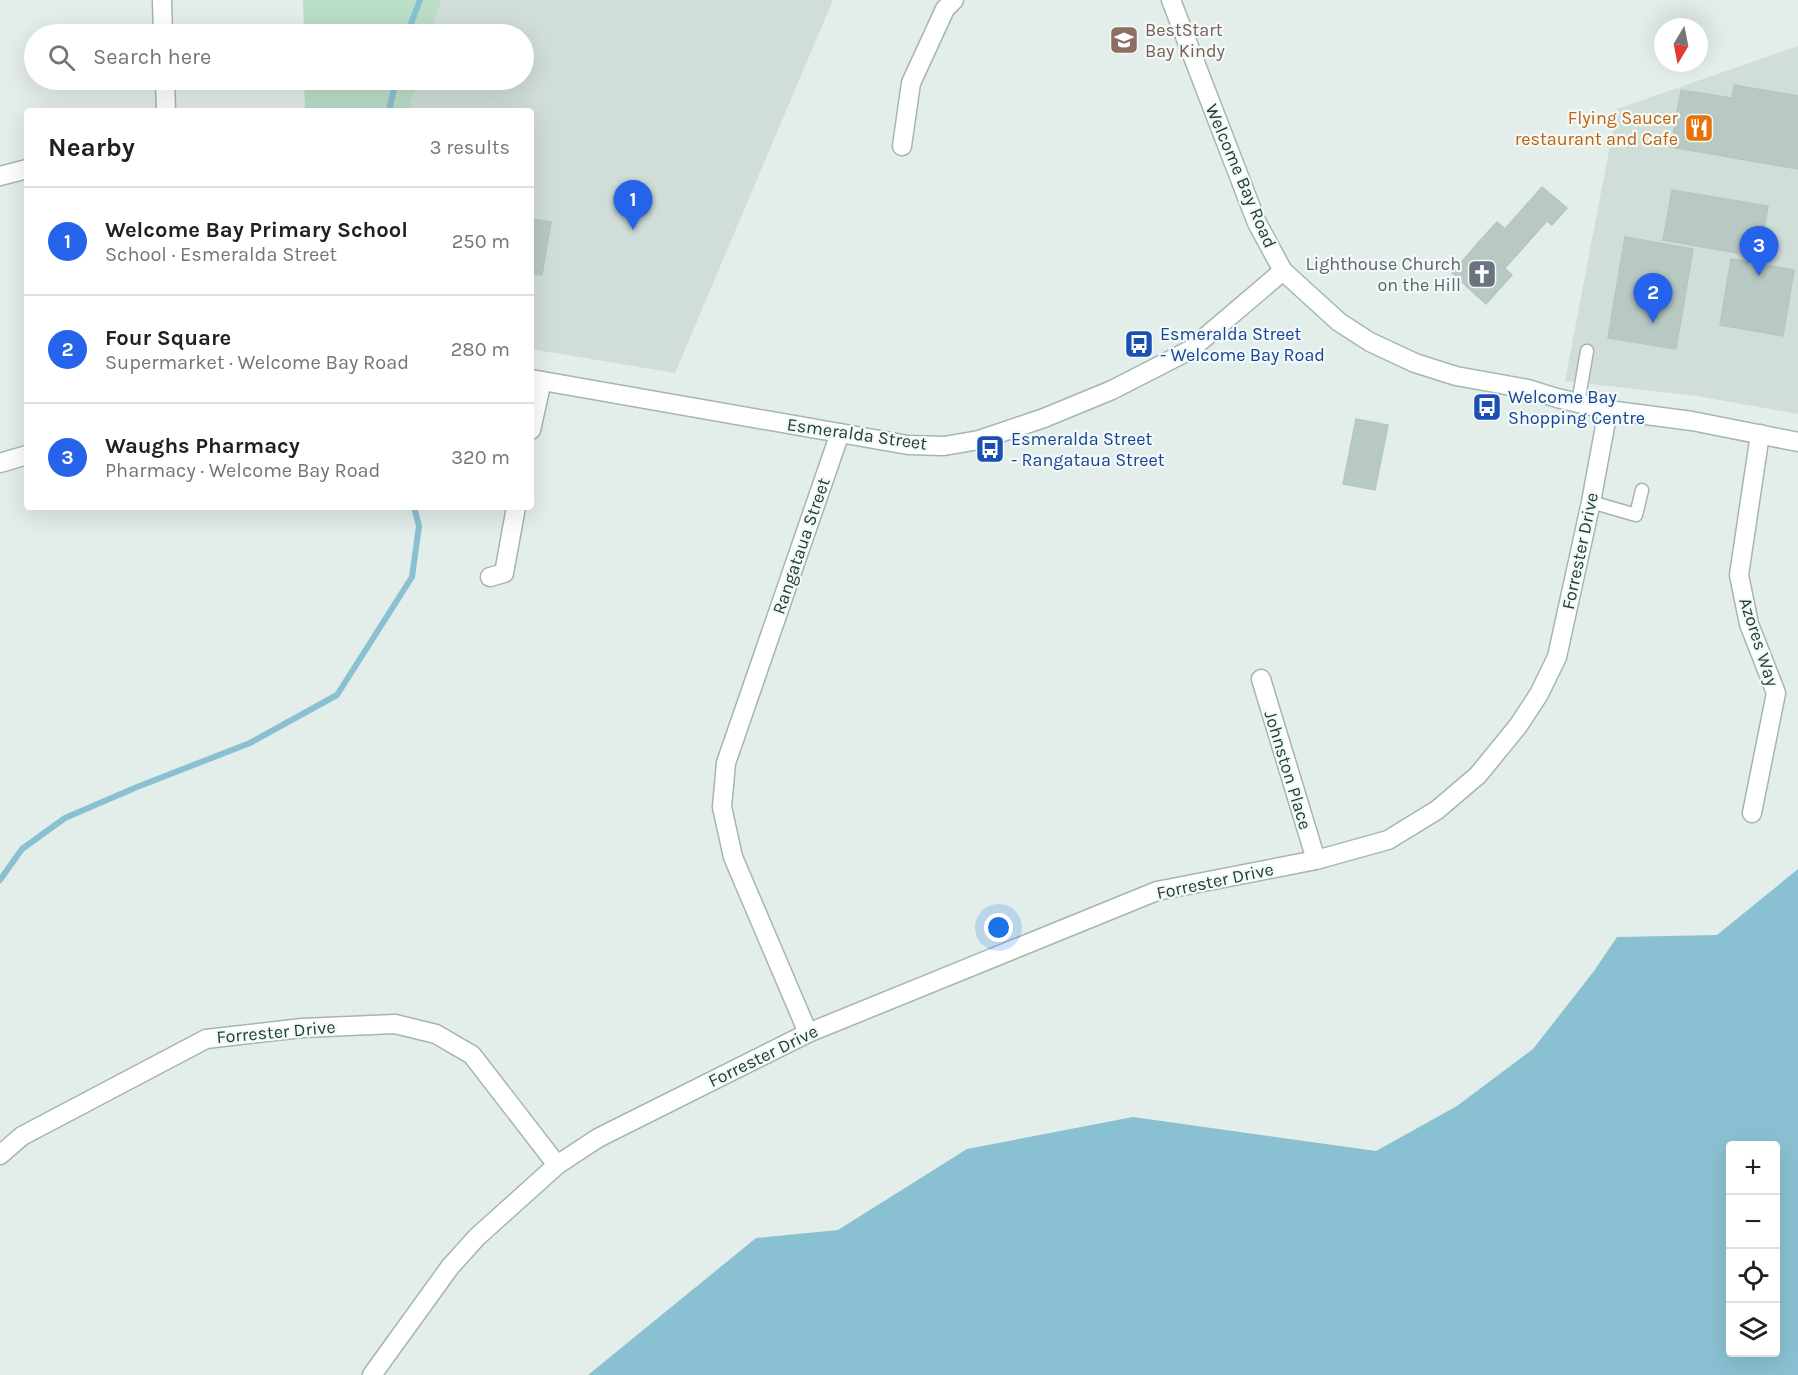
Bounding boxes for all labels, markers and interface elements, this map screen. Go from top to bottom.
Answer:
north arrow [1654,18,1708,72]
place label: BestStart Bay Kindy [1145,19,1226,62]
search box [24,24,534,90]
school or university icon: BestStart Bay Kindy [1108,24,1140,56]
icon: search [45,41,78,74]
text: Search here [93,44,211,70]
street label: Welcome Bay Road [1201,101,1281,251]
place label: Flying Saucer restaurant and Cafe [1515,107,1678,150]
restaurant icon: Flying Saucer restaurant and Cafe [1683,112,1715,144]
text: Nearby [48,132,135,163]
text: 3 results [430,136,510,159]
pin: 1 [614,180,652,230]
text: Welcome Bay Primary School [105,217,408,243]
pin: 3 [1740,226,1778,276]
text: 1 [64,230,71,253]
text: 250 m [452,230,510,253]
text: School · Esmeralda Street [105,243,337,266]
place label: Lighthouse Church on the Hill [1305,253,1461,296]
church icon: Lighthouse Church on the Hill [1466,258,1498,290]
pin: 2 [1634,274,1672,323]
place label: Esmeralda Street - Welcome Bay Road [1160,323,1325,366]
text: Four Square [105,325,231,351]
bus stop icon: Esmeralda Street - Welcome Bay Road [1123,328,1155,360]
text: 2 [61,338,74,361]
text: 280 m [451,338,510,361]
text: Supermarket · Welcome Bay Road [105,351,409,374]
place label: Welcome Bay Shopping Centre [1508,386,1645,429]
bus stop icon: Welcome Bay Shopping Centre [1471,391,1503,423]
street label: Esmeralda Street [785,413,929,455]
place label: Esmeralda Street - Rangataua Street [1011,428,1165,471]
text: Waughs Pharmacy [105,433,300,459]
bus stop icon: Esmeralda Street - Rangataua Street [974,433,1006,465]
text: 3 [61,446,74,469]
text: 320 m [451,446,510,469]
text: Pharmacy · Welcome Bay Road [105,459,380,482]
street label: Rangataua Street [767,475,835,617]
street label: Forrester Drive [1557,490,1603,612]
street label: Azores Way [1734,595,1784,690]
street label: Johnston Place [1259,708,1317,832]
street label: Forrester Drive [1154,858,1276,904]
your location [984,913,1013,942]
street label: Forrester Drive [216,1016,336,1048]
street label: Forrester Drive [705,1020,821,1092]
map controls [1726,1141,1780,1357]
button: + [1726,1141,1780,1195]
button: − [1726,1195,1780,1249]
button: locate [1726,1249,1780,1303]
button: layers [1726,1303,1780,1357]

